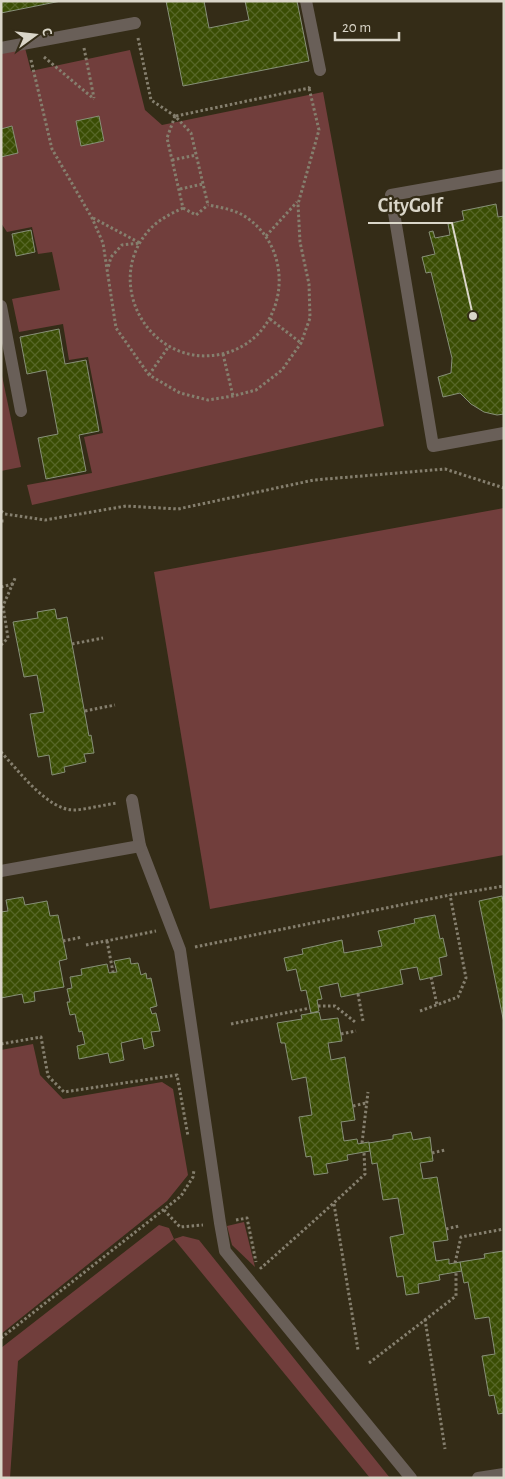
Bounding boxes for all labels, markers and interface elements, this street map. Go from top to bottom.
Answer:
north arrow [10,10,60,60]
scale bar [335,10,399,42]
text: 20 m [342,20,371,35]
text: С [39,26,54,38]
callout: CityGolf [368,188,452,223]
text: CityGolf [378,196,444,216]

